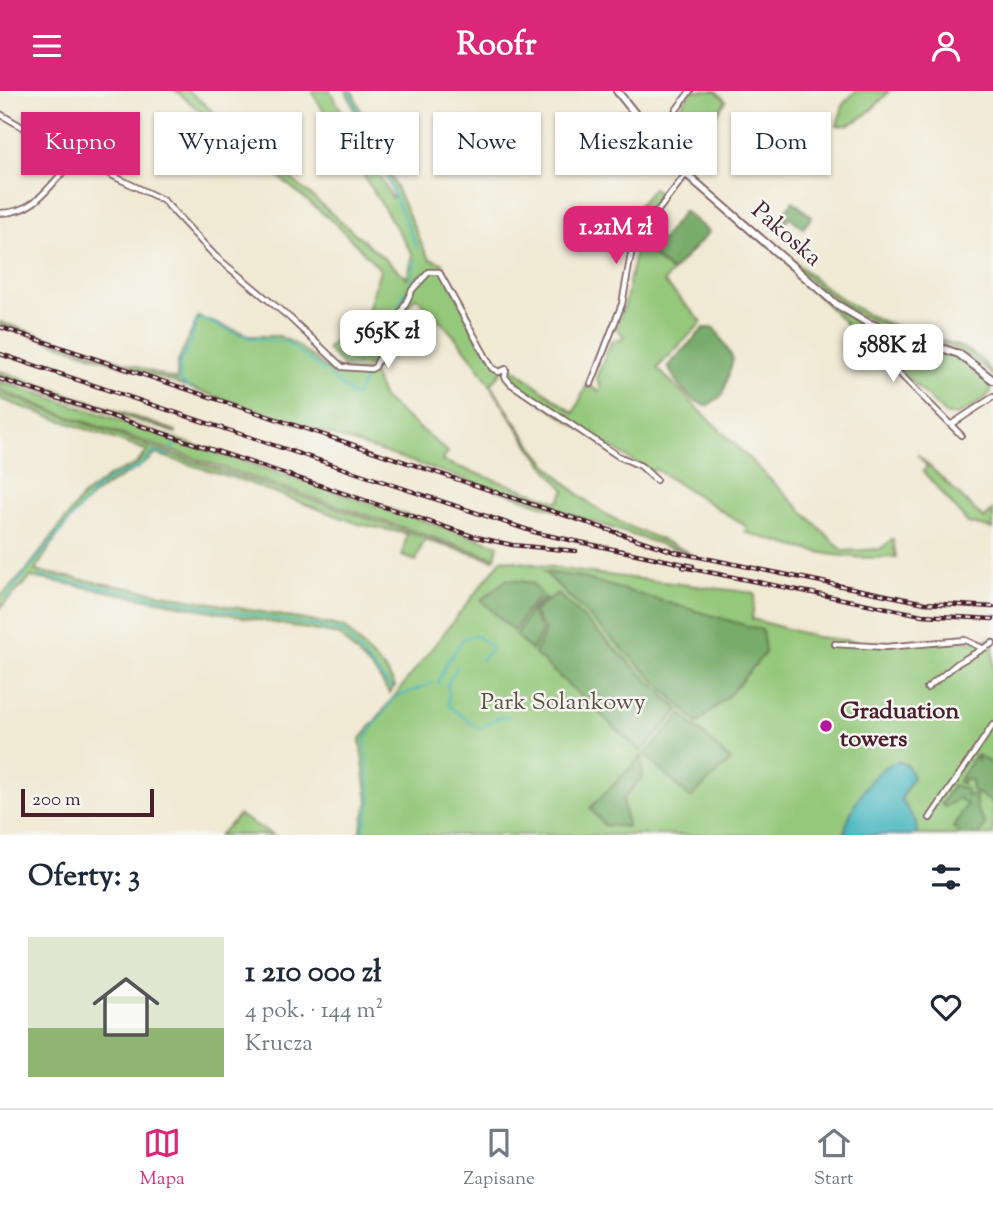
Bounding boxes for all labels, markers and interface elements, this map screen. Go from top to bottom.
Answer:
text: Roofr [456,23,537,69]
icon: menu [28,27,66,65]
icon: person [927,27,965,65]
chip: Kupno [21,112,140,175]
chip: Wynajem [154,112,302,175]
chip: Filtry [316,112,419,175]
chip: Nowe [433,112,541,175]
chip: Mieszkanie [555,112,717,175]
chip: Dom [731,112,831,175]
street label: Pakoska [743,195,829,275]
pin: 1.21M zł [544,207,688,266]
text: 1.21M zł [579,212,653,245]
pin: 565K zł [323,310,453,370]
text: 565K zł [356,316,420,349]
pin: 588K zł [828,324,958,384]
text: 588K zł [859,330,927,363]
park label: Park Solankowy [480,686,646,720]
place label: Graduation towers [840,695,960,757]
marker: Graduation towers [818,718,834,734]
scale bar [21,786,154,818]
text: 200 m [32,787,81,814]
text: Oferty: 3 [28,856,140,899]
icon: filters [927,858,965,896]
text: 1 210 000 zł [245,952,382,995]
icon: home [84,965,168,1049]
icon: heart [927,988,965,1026]
text: 4 pok. · 144 m² [245,995,383,1028]
text: Krucza [245,1028,313,1061]
tab: Mapa [139,1124,185,1193]
tab: Zapisane [464,1124,535,1193]
tab: Start [814,1124,854,1193]

